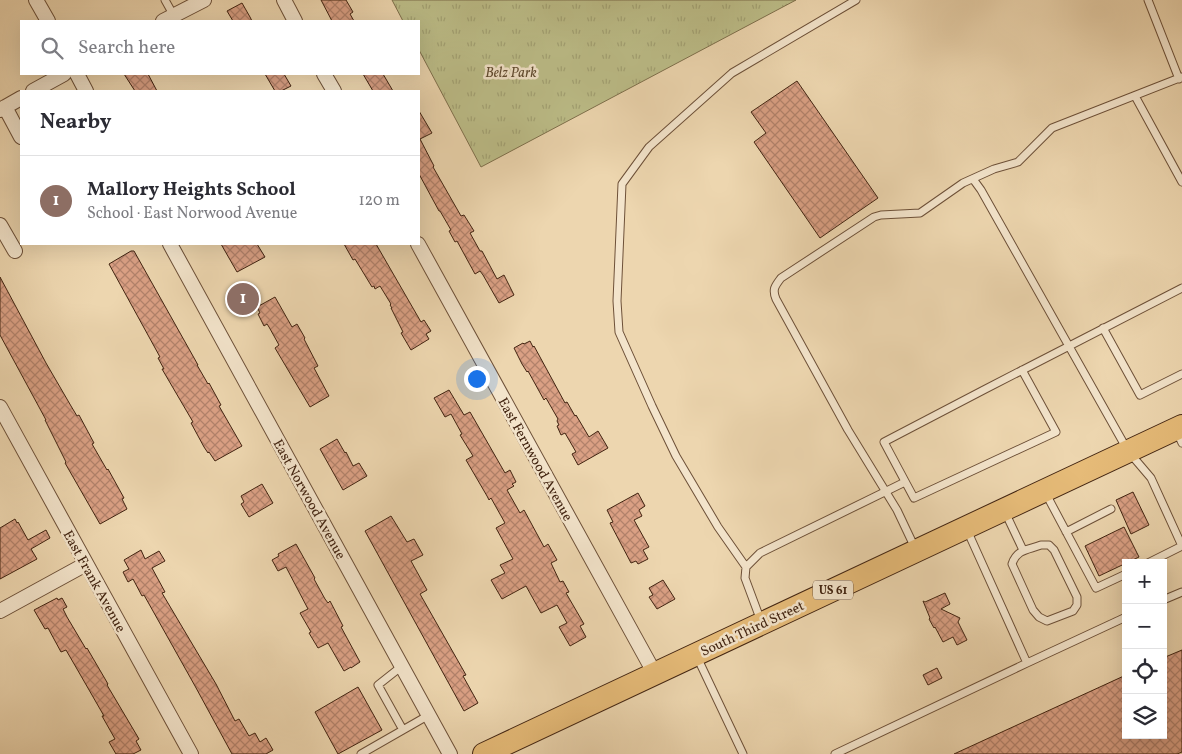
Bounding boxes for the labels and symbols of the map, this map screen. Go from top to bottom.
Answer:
park label: Belz Park [485,64,537,83]
pin: 1 [227,280,259,318]
your location [464,366,490,392]
street label: East Fernwood Avenue [493,394,577,525]
street label: East Norwood Avenue [268,436,350,564]
street label: East Frank Avenue [58,527,130,636]
road number: US 61 [813,580,853,600]
street label: South Third Street [698,597,808,662]

